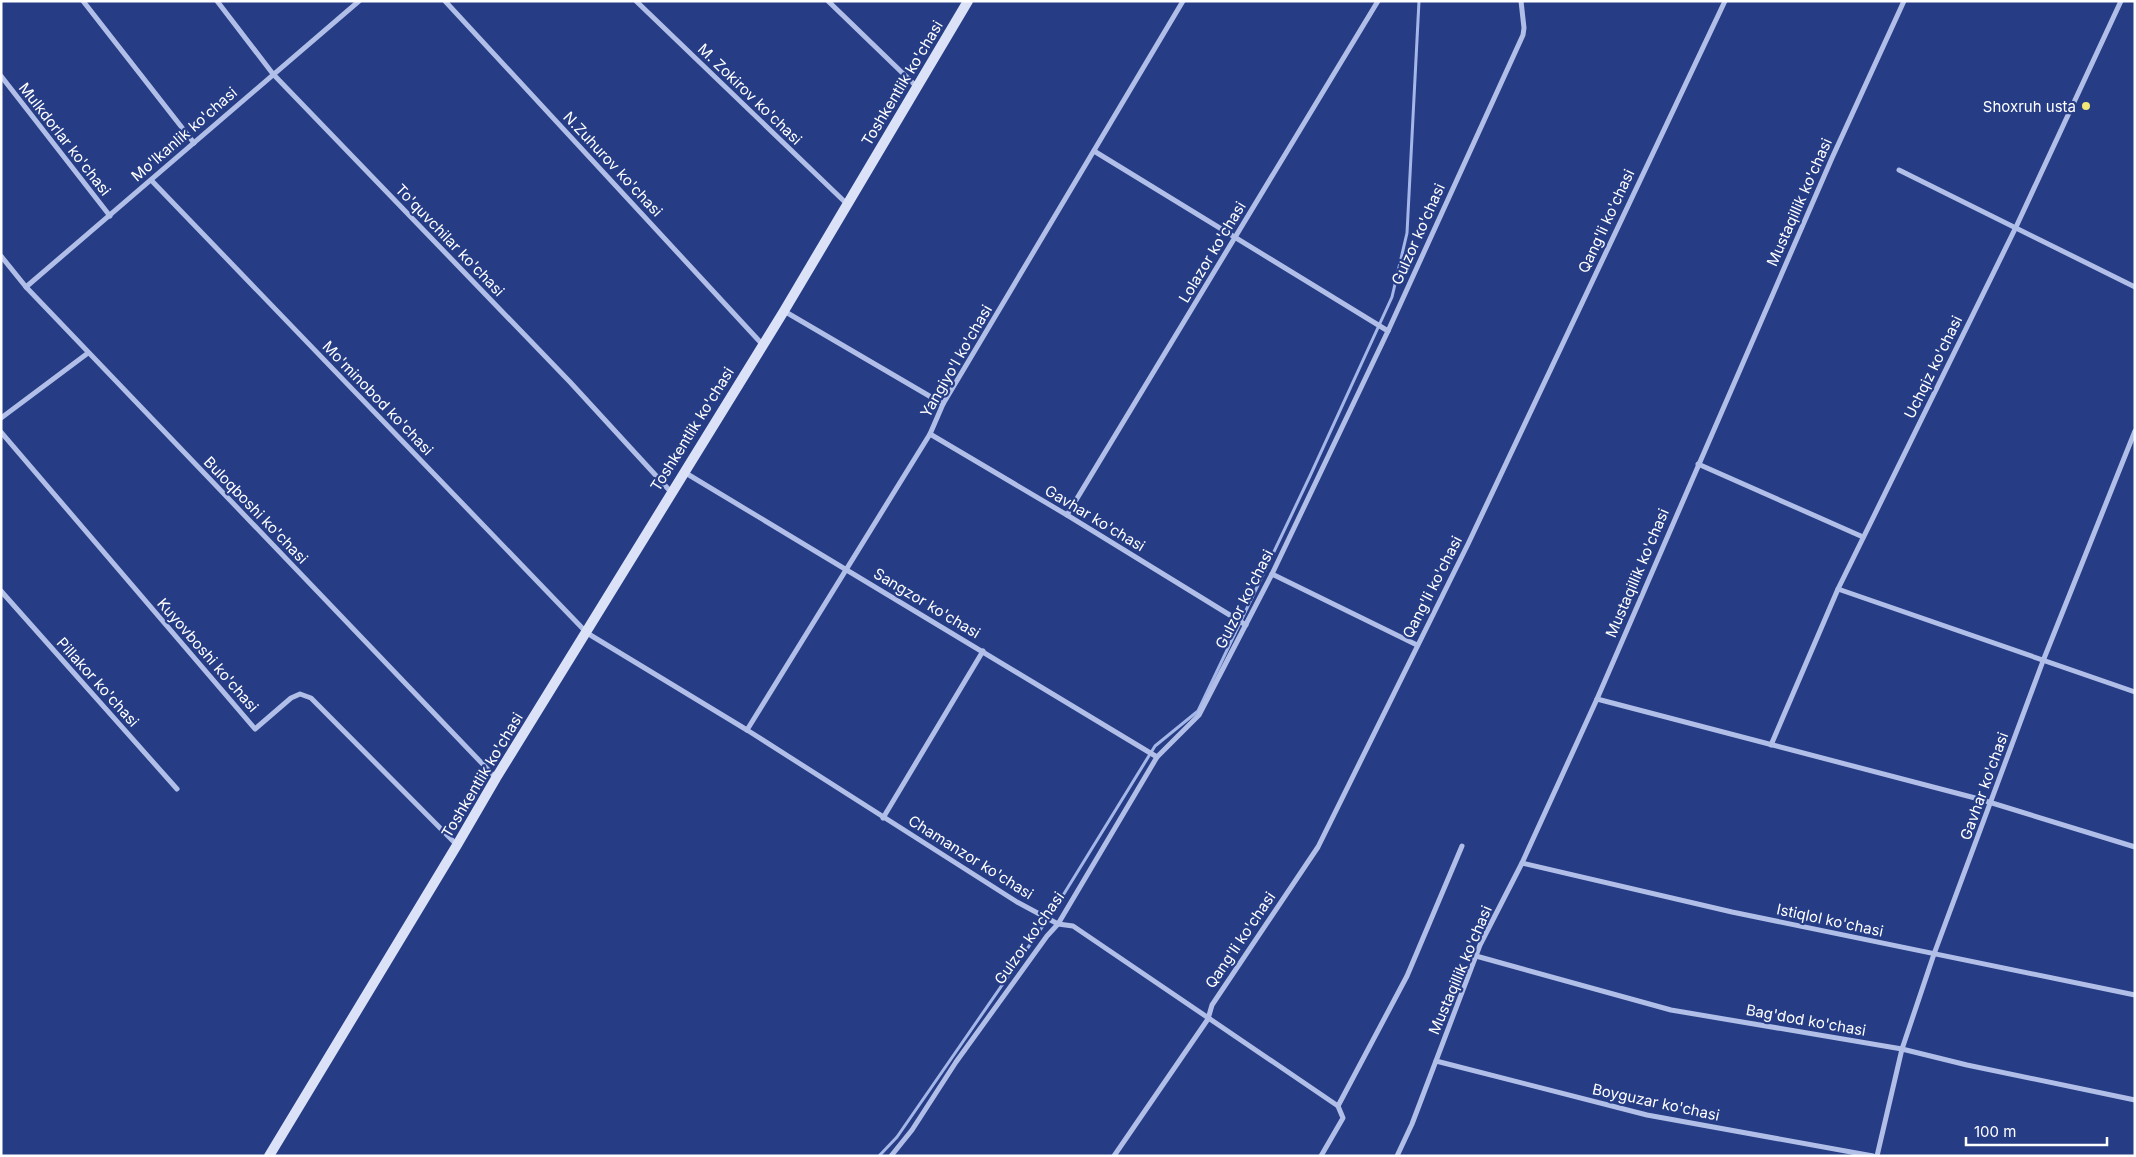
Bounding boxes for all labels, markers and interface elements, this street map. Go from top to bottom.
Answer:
street label: Toshkentlik ko'chasi [857,17,947,149]
street label: M. Zokirov ko'chasi [694,39,806,149]
street label: Mulkdorlar ko'chasi [15,79,115,199]
street label: Mo'lkanlik ko'chasi [127,83,241,185]
place label: Shoxruh usta [1983,97,2076,116]
marker: Shoxruh usta [2080,100,2092,112]
street label: N.Zuhurov ko'chasi [559,108,667,220]
street label: Mustaqillik ko'chasi [1762,135,1836,269]
street label: Qang'li ko'chasi [1574,166,1638,276]
street label: To'quvchilar ko'chasi [391,180,509,300]
street label: Gulzor ko'chasi [1387,180,1449,288]
street label: Lolazor ko'chasi [1174,198,1250,306]
street label: Yangiyo'l ko'chasi [916,301,996,421]
street label: Uchqiz ko'chasi [1900,312,1966,422]
street label: Mo'minobod ko'chasi [319,337,437,459]
street label: Toshkentlik ko'chasi [646,363,738,495]
street label: Buloqboshi ko'chasi [200,452,312,568]
street label: Gavhar ko'chasi [1041,481,1149,555]
street label: Mustaqillik ko'chasi [1601,506,1673,640]
street label: Qang'li ko'chasi [1398,533,1466,641]
street label: Gulzor ko'chasi [1211,546,1277,652]
street label: Sangzor ko'chasi [870,564,984,642]
street label: Kuyovboshi ko'chasi [153,594,263,716]
street label: Pillakor ko'chasi [53,633,143,731]
street label: Toshkentlik ko'chasi [437,709,527,841]
street label: Gavhar ko'chasi [1956,729,2012,843]
street label: Chamanzor ko'chasi [905,811,1037,903]
street label: Gulzor ko'chasi [990,888,1068,988]
street label: Qang'li ko'chasi [1201,888,1279,992]
street label: Istiqlol ko'chasi [1775,899,1885,941]
street label: Mustaqillik ko'chasi [1424,903,1496,1037]
street label: Bag'dod ko'chasi [1744,1000,1868,1040]
street label: Boyguzar ko'chasi [1591,1079,1721,1125]
scale bar [1966,1114,2107,1146]
text: 100 m [1974,1122,2016,1141]

